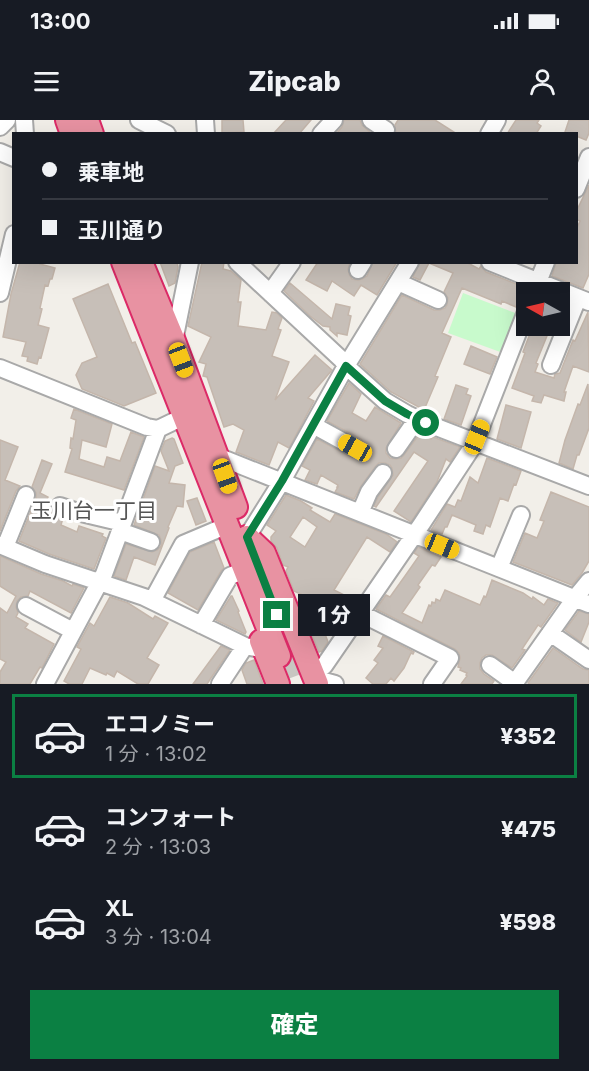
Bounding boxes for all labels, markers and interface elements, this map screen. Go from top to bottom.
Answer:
text: 13:00 [30,8,91,34]
icon: menu [30,65,63,98]
text: Zipcab [248,65,341,98]
icon: person [526,65,559,98]
text: 乗車地 [78,159,144,185]
text: 玉川通り [78,217,166,243]
north arrow [516,282,570,336]
map controls [516,282,570,336]
car [166,340,196,380]
route start [412,409,439,436]
car [462,417,492,457]
car [335,431,375,465]
car [210,456,240,496]
district label: 玉川台一丁目 [31,498,157,523]
car [422,531,462,561]
callout: 1 分 [298,594,370,636]
route end [263,601,290,628]
text: 1 分 [317,603,351,627]
icon: car [33,709,87,763]
text: エコノミー [105,711,215,737]
text: ¥352 [500,723,556,749]
text: 1 分 · 13:02 [105,742,207,766]
icon: car [33,802,87,856]
text: コンフォート [105,804,236,830]
text: ¥475 [501,816,556,842]
text: 2 分 · 13:03 [105,835,211,859]
icon: car [33,895,87,949]
text: XL [105,895,134,921]
text: ¥598 [500,909,556,935]
text: 3 分 · 13:04 [105,925,212,949]
button: 確定 [30,990,559,1059]

